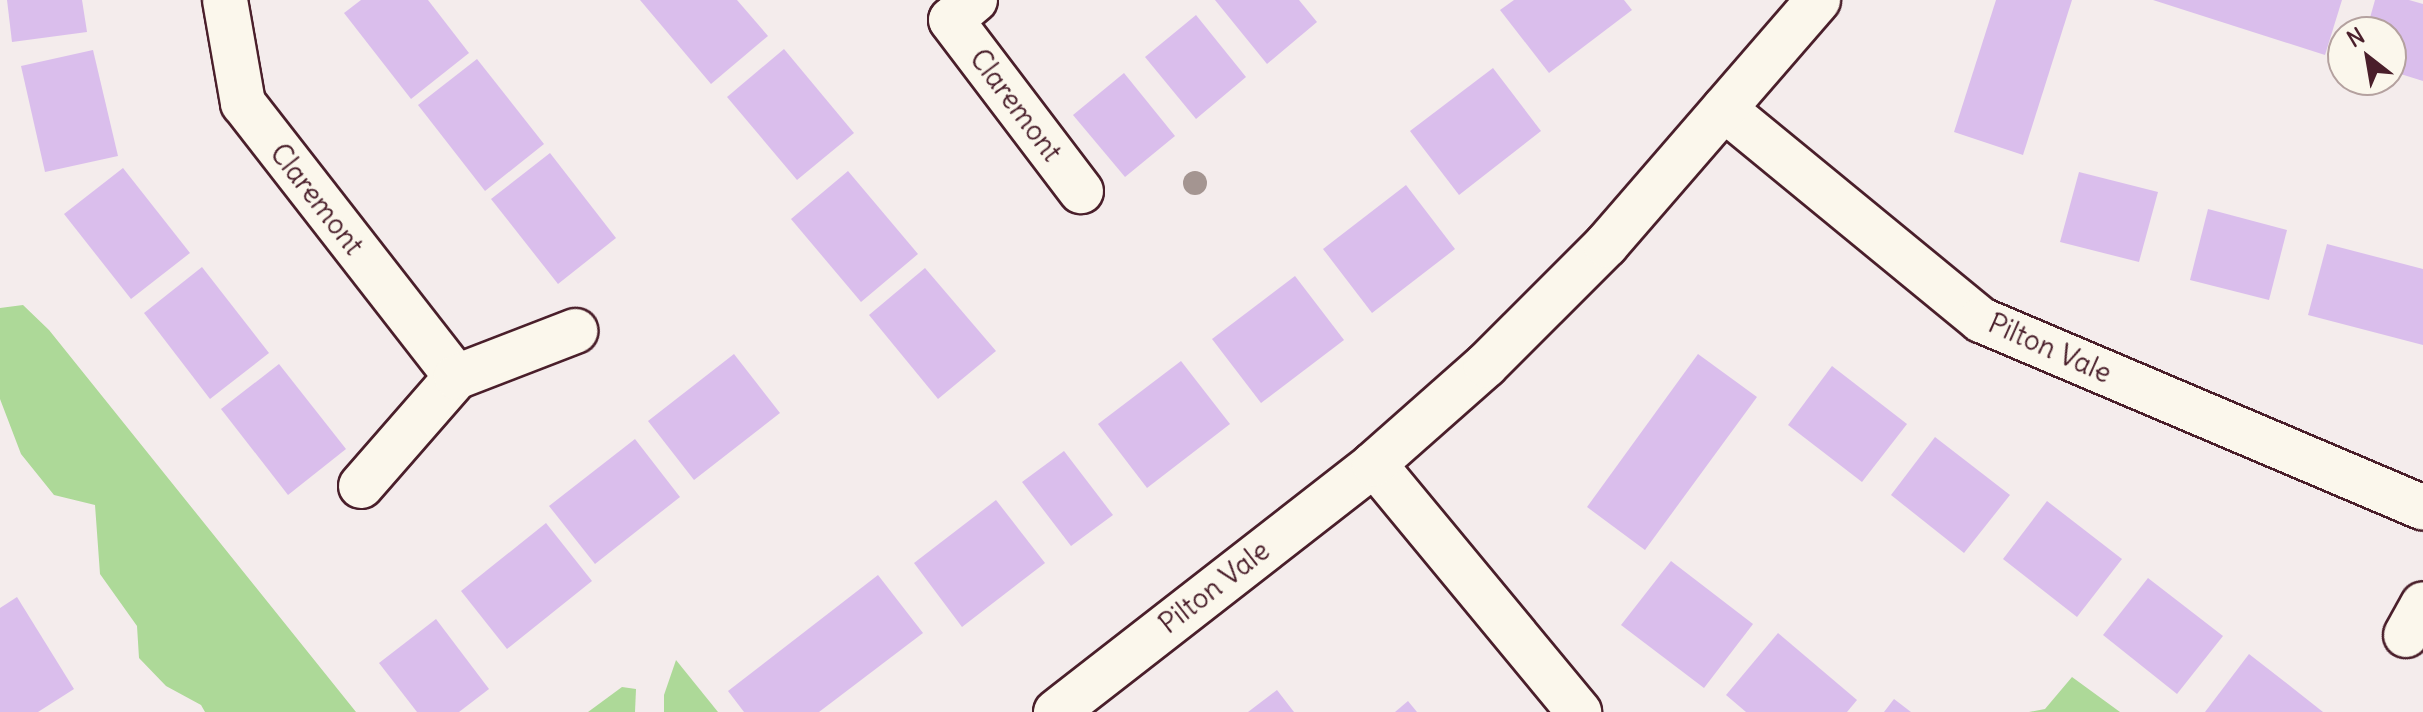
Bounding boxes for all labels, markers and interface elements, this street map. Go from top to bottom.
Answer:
north arrow [2327,16,2407,96]
text: N [2342,21,2369,53]
street label: Claremont [963,42,1069,168]
street label: Claremont [263,137,371,261]
street label: Pilton Vale [1983,306,2117,390]
street label: Pilton Vale [1152,533,1276,641]

